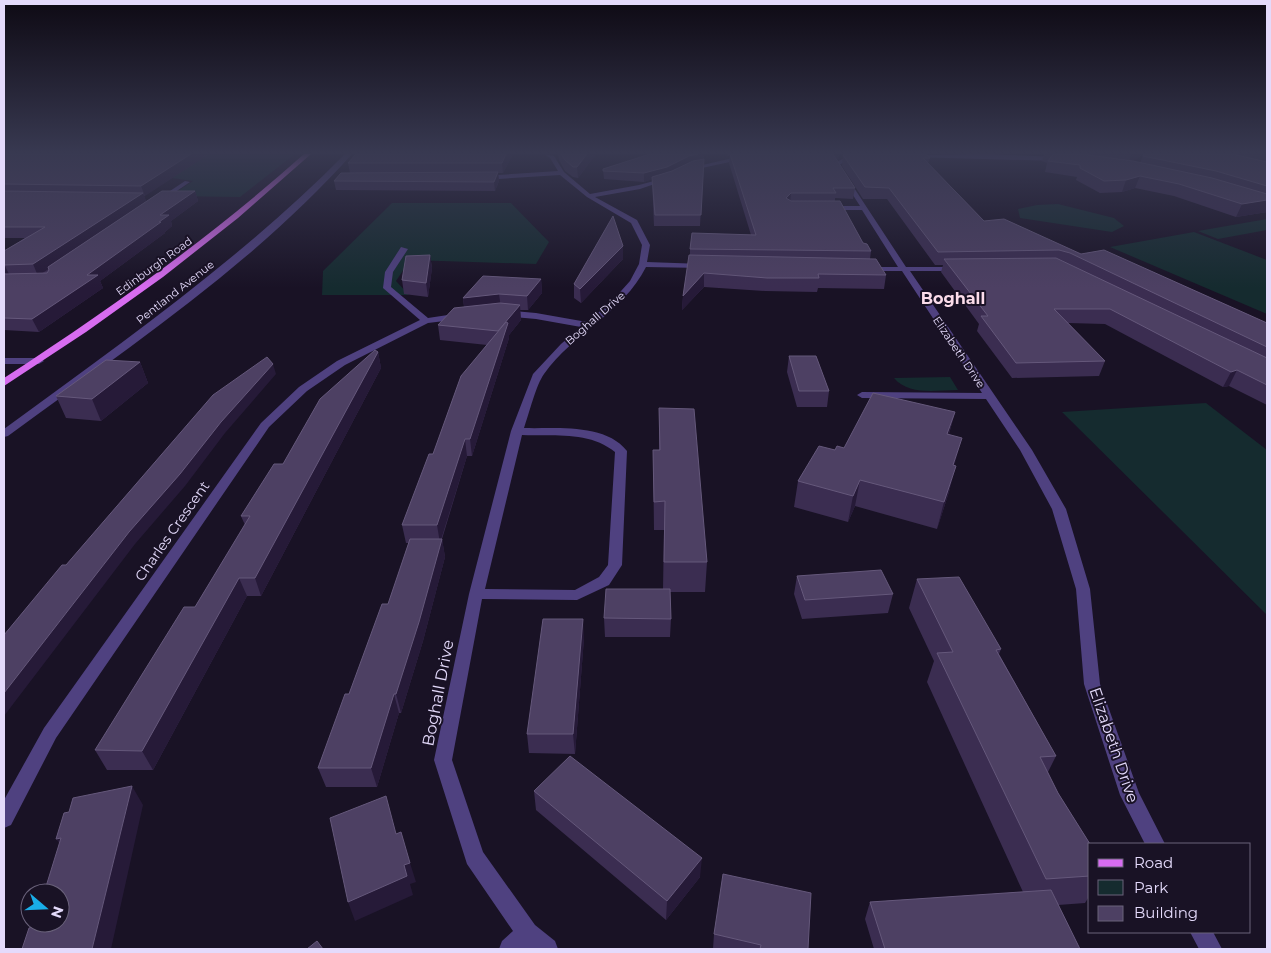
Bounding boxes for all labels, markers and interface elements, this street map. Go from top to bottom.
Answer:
street label: Edinburgh Road [113,234,195,298]
street label: Pentland Avenue [133,257,217,327]
street label: Boghall Drive [562,288,628,348]
district label: Boghall [921,289,985,308]
street label: Elizabeth Drive [930,314,988,391]
street label: Charles Crescent [131,477,213,584]
street label: Boghall Drive [418,638,458,748]
street label: Elizabeth Drive [1085,685,1143,805]
legend [1088,843,1251,933]
text: Road [1134,853,1173,872]
text: Park [1134,878,1168,897]
north arrow [20,883,70,933]
text: Building [1134,903,1198,922]
text: N [47,904,68,921]

